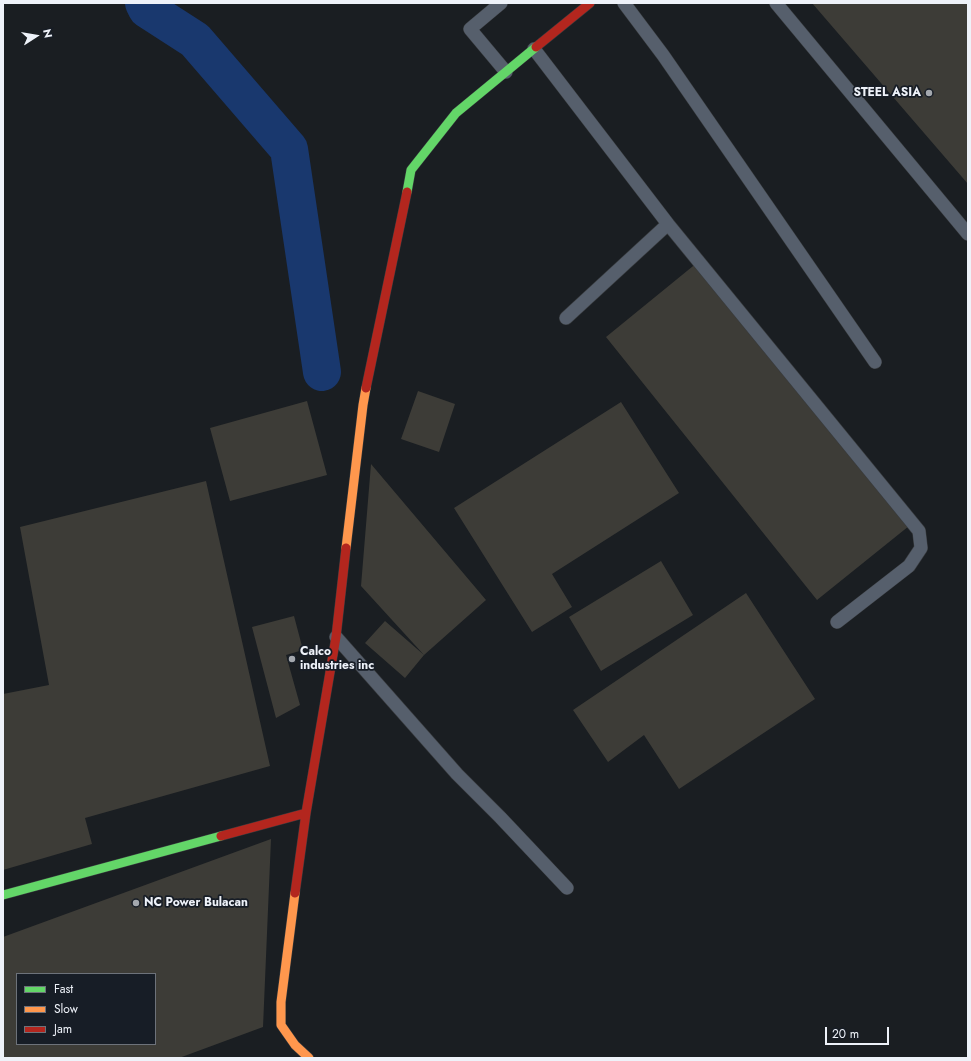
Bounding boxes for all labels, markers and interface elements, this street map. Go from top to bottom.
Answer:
north arrow [16,16,56,56]
text: N [39,28,56,39]
place label: STEEL ASIA [853,86,921,100]
marker: STEEL ASIA [924,88,934,98]
place label: Calco industries inc [300,645,374,673]
marker: Calco industries inc [287,654,297,664]
place label: NC Power Bulacan [144,896,248,910]
marker: NC Power Bulacan [131,898,141,908]
legend [16,973,156,1045]
text: Fast [54,980,73,998]
text: Slow [54,1000,78,1018]
scale bar [827,1019,891,1045]
text: Jam [54,1020,72,1038]
text: 20 m [832,1025,859,1043]

